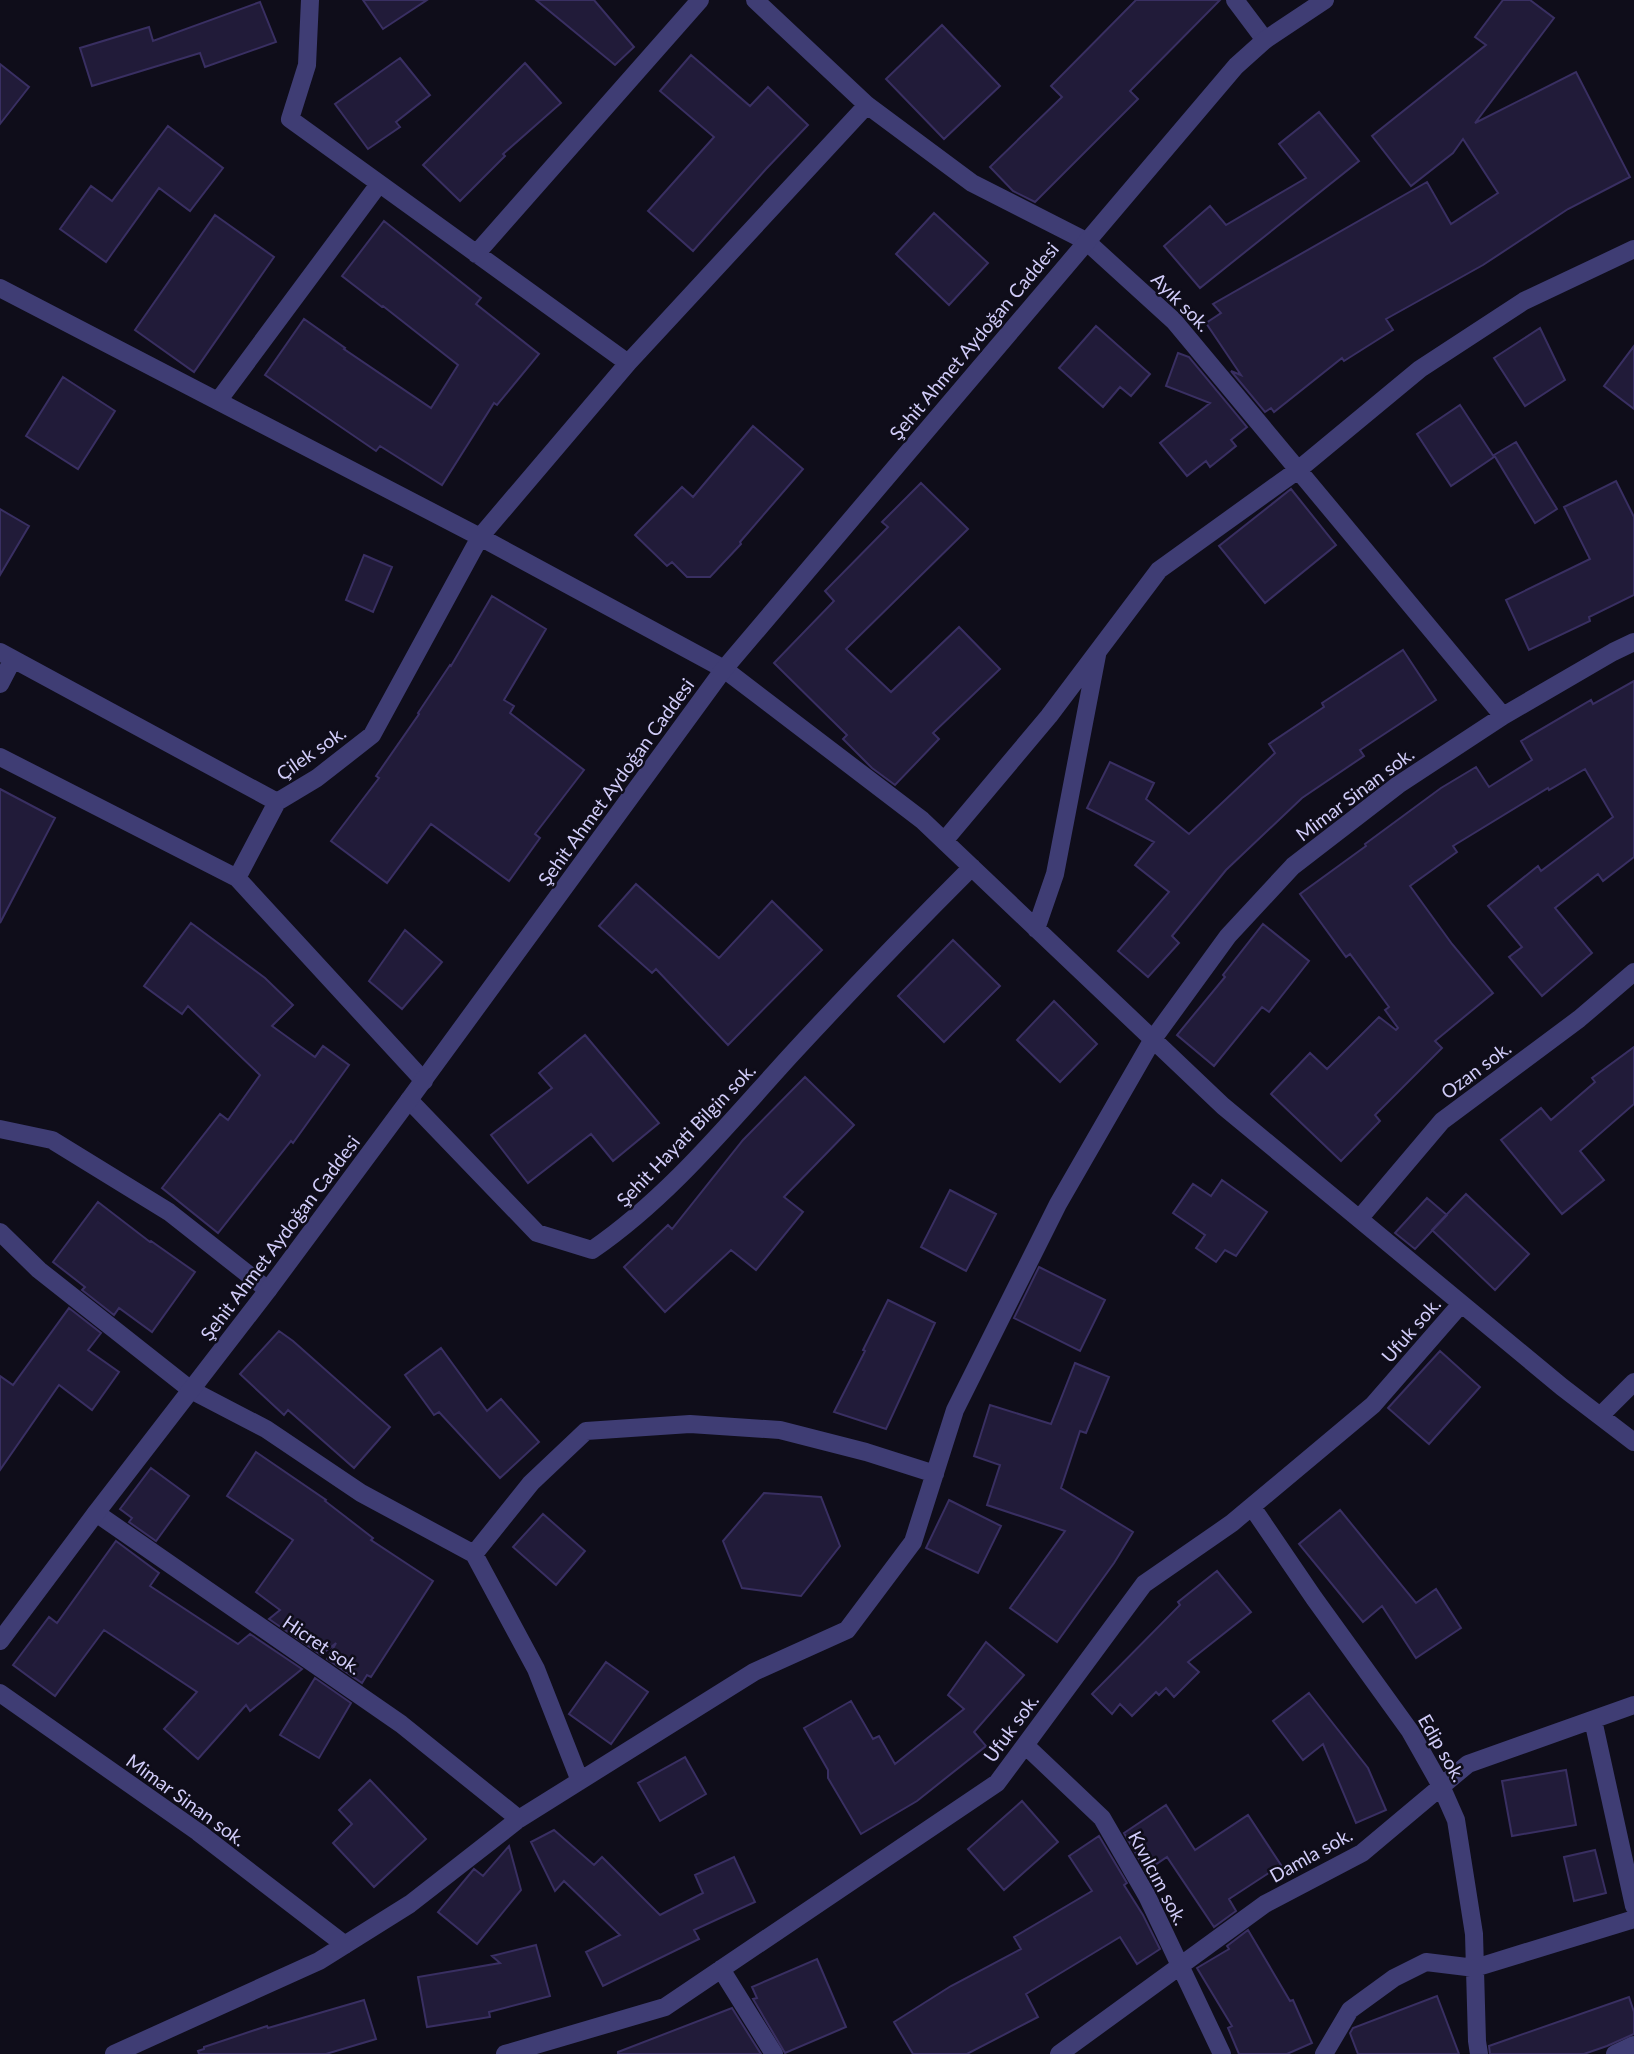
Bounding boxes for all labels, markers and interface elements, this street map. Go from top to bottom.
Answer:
street label: Şehit Ahmet Aydoğan Caddesi [884,237,1063,444]
street label: Ayık sok. [1147,267,1216,336]
street label: Şehit Ahmet Aydoğan Caddesi [533,674,699,890]
street label: Çilek sok. [272,720,350,785]
street label: Mimar Sinan sok. [1291,742,1418,845]
street label: Ozan sok. [1436,1036,1515,1103]
street label: Şehit Hayati Bilgin sok. [611,1058,760,1211]
street label: Şehit Ahmet Aydoğan Caddesi [195,1131,364,1345]
street label: Ufuk sok. [1376,1292,1445,1367]
street label: Hicret sok. [279,1610,366,1679]
street label: Ufuk sok. [978,1689,1043,1766]
street label: Edip sok. [1414,1710,1471,1786]
street label: Mimar Sinan sok. [122,1749,250,1851]
street label: Damla sok. [1265,1822,1356,1887]
street label: Kıvılcım sok. [1124,1827,1193,1929]

